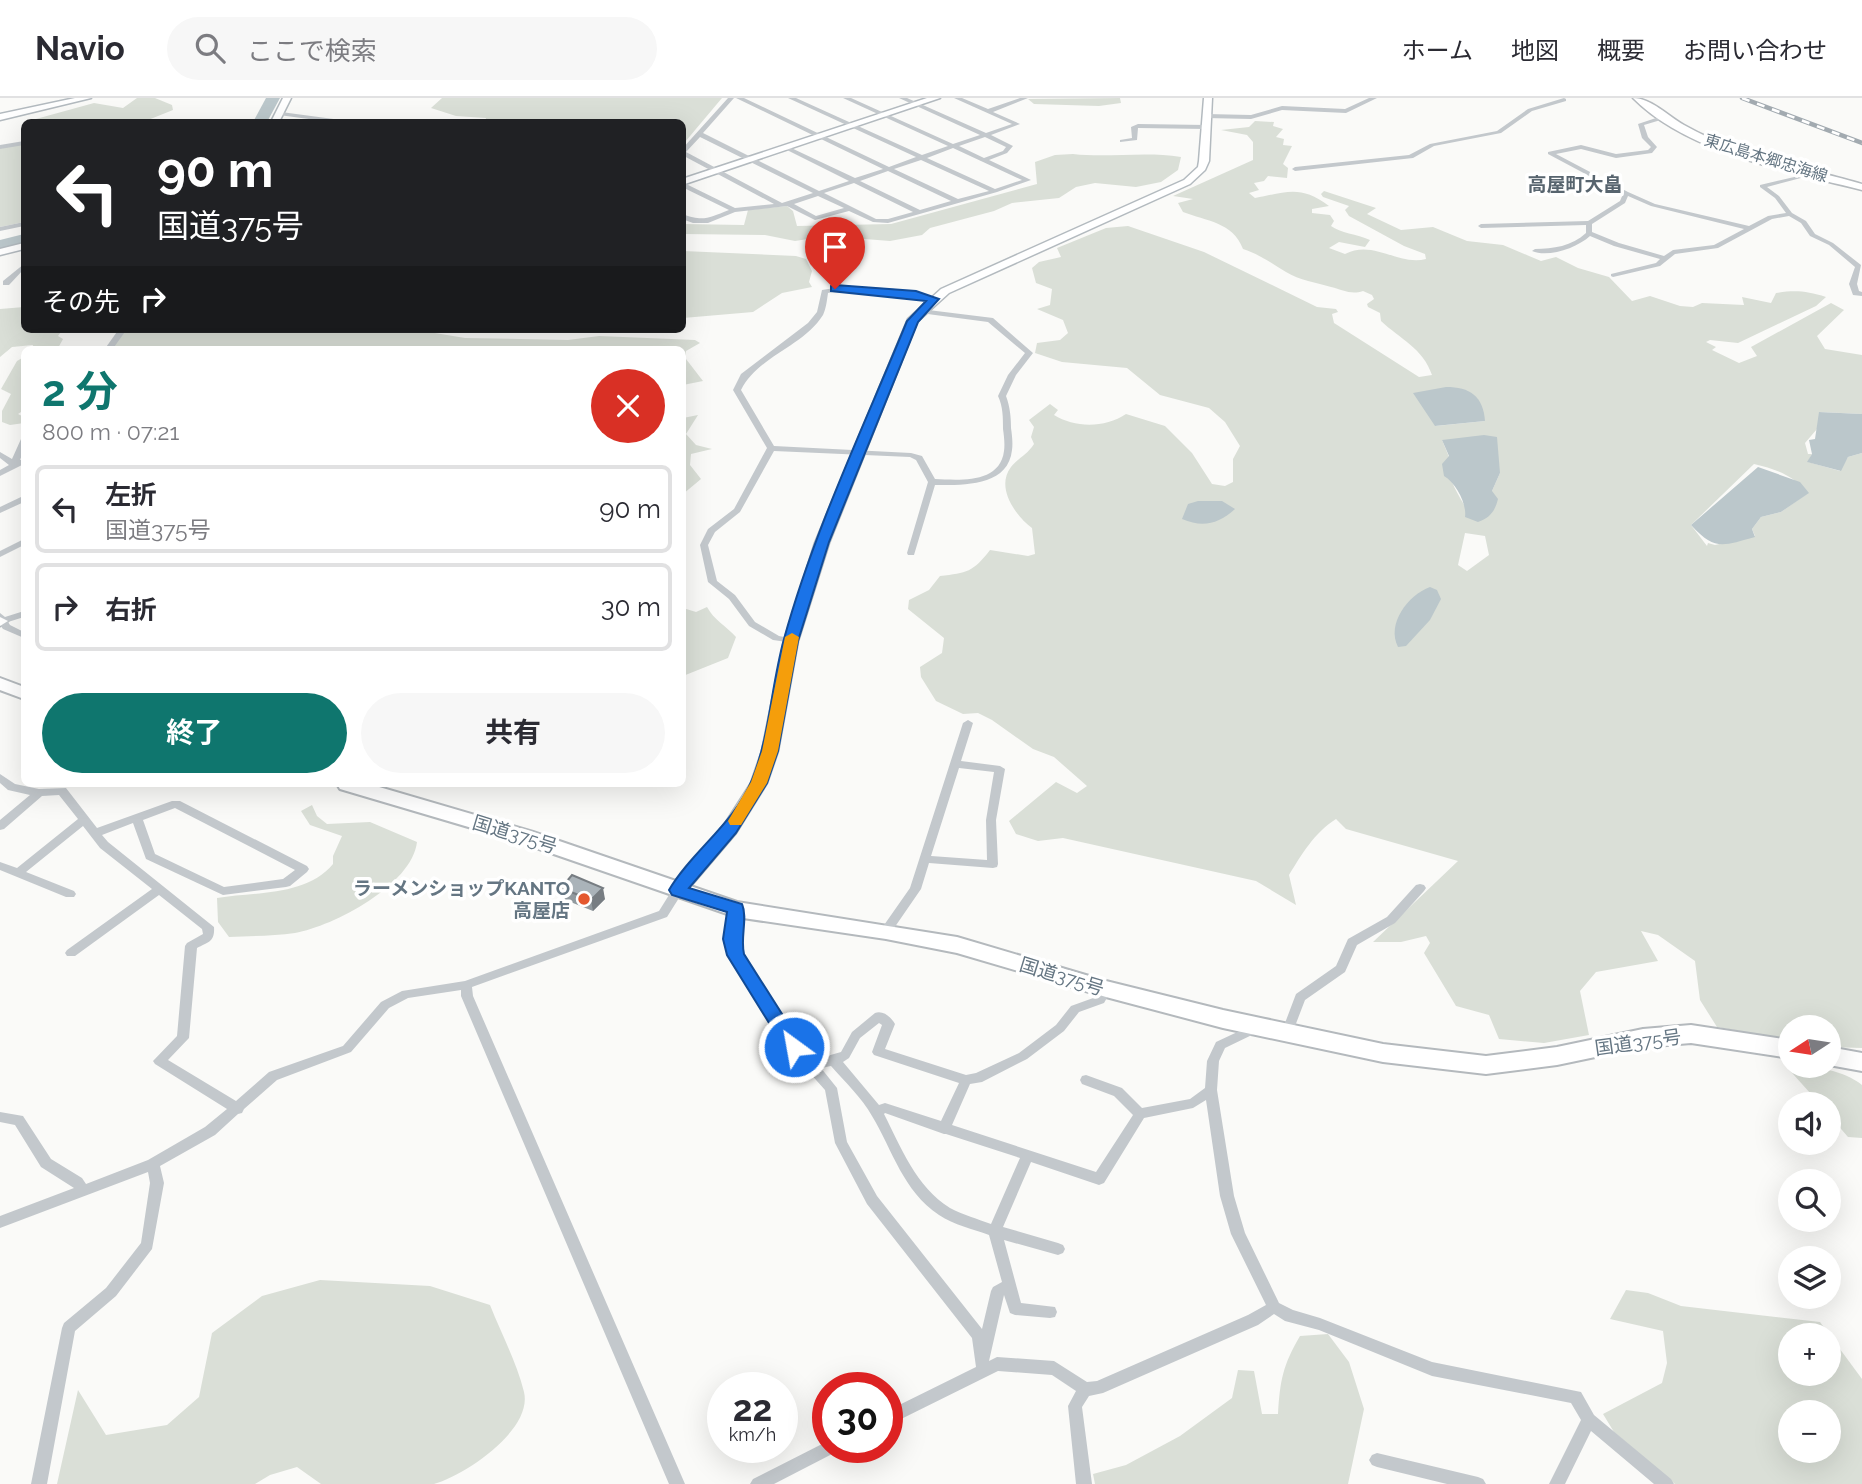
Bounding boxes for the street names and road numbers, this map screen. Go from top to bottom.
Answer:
street label: 東広島本郷忠海線 [1702,130,1830,186]
street label: 国道375号 [470,811,560,857]
street label: 国道375号 [1017,953,1107,999]
street label: 国道375号 [1593,1025,1683,1059]

